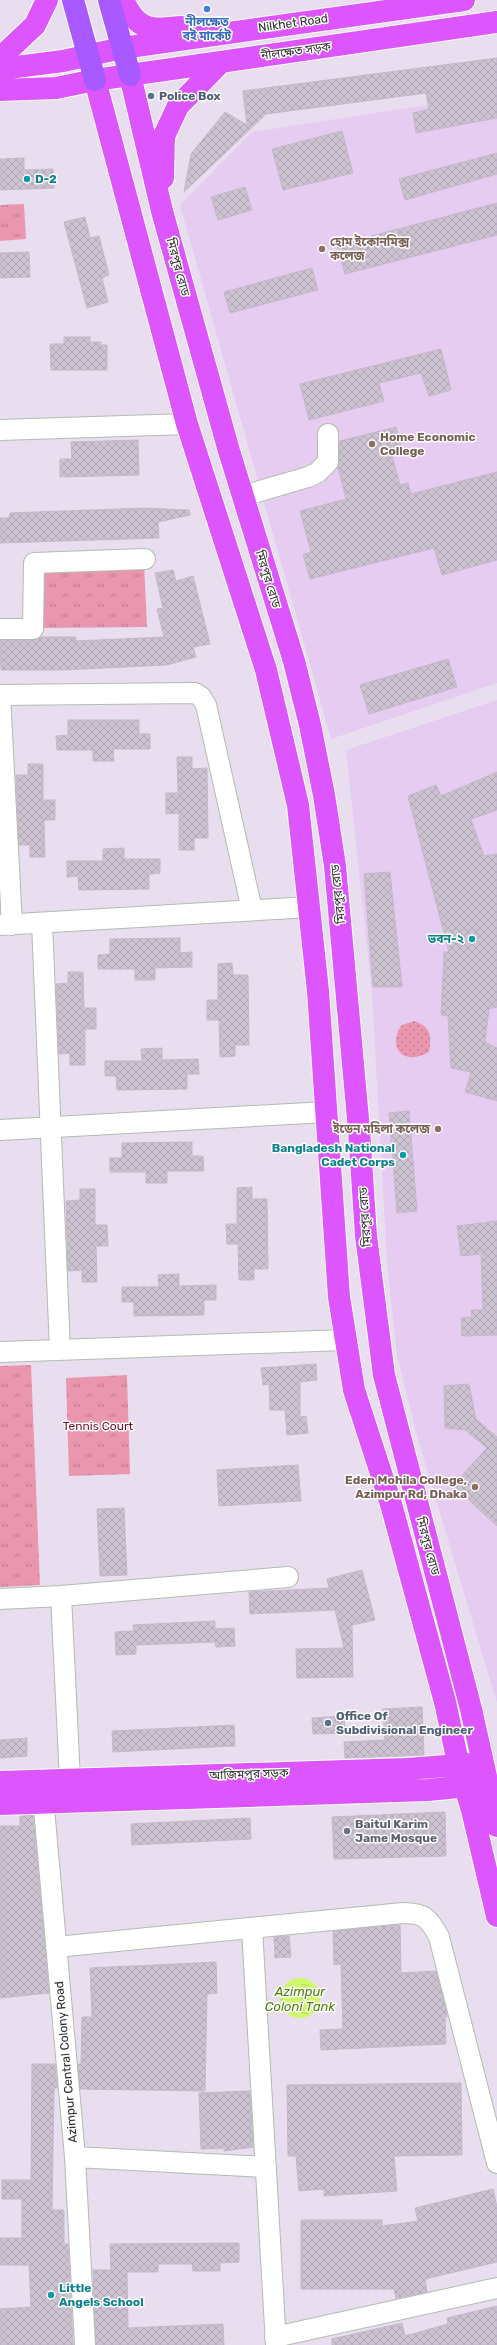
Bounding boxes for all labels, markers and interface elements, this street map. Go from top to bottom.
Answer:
marker: নীলক্ষেত বই মার্কেট [202,4,212,14]
street label: Nilkhet Road [257,11,329,35]
place label: নীলক্ষেত বই মার্কেট [182,14,232,43]
street label: নীলক্ষেত সড়ক [259,38,332,63]
place label: Police Box [159,89,221,103]
marker: Police Box [146,91,156,101]
place label: D-2 [35,172,57,186]
marker: D-2 [22,174,32,184]
place label: হোম ইকোনমিক্স কলেজ [329,234,410,263]
street label: মিরপুর রোড [162,235,194,298]
marker: হোম ইকোনমিক্স কলেজ [317,244,327,254]
place label: Home Economic College [380,430,476,458]
marker: Home Economic College [367,439,377,449]
street label: মিরপুর রোড [251,547,284,610]
street label: মিরপুর রোড [327,863,349,925]
place label: ভবন-২ [427,932,465,946]
marker: ভবন-২ [467,934,477,944]
place label: ইডেন মহিলা কলেজ [332,1121,430,1136]
marker: ইডেন মহিলা কলেজ [433,1124,443,1134]
place label: Bangladesh National Cadet Corps [272,1141,395,1169]
marker: Bangladesh National Cadet Corps [398,1150,408,1160]
street label: মিরপুর রোড [355,1186,375,1248]
park label: Tennis Court [63,1419,133,1433]
place label: Eden Mohila College, Azimpur Rd, Dhaka [345,1473,467,1501]
marker: Eden Mohila College, Azimpur Rd, Dhaka [470,1482,480,1492]
street label: মিরপুর রোড [412,1514,444,1577]
place label: Office Of Subdivisional Engineer [336,1709,473,1737]
marker: Office Of Subdivisional Engineer [323,1718,333,1728]
street label: আজিমপুর সড়ক [208,1765,289,1783]
place label: Baitul Karim Jame Mosque [355,1817,437,1845]
marker: Baitul Karim Jame Mosque [342,1826,352,1836]
street label: Azimpur Central Colony Road [52,1981,80,2143]
water label: Azimpur Coloni Tank [265,1984,335,2014]
place label: Little Angels School [59,2281,144,2309]
marker: Little Angels School [46,2290,56,2300]

